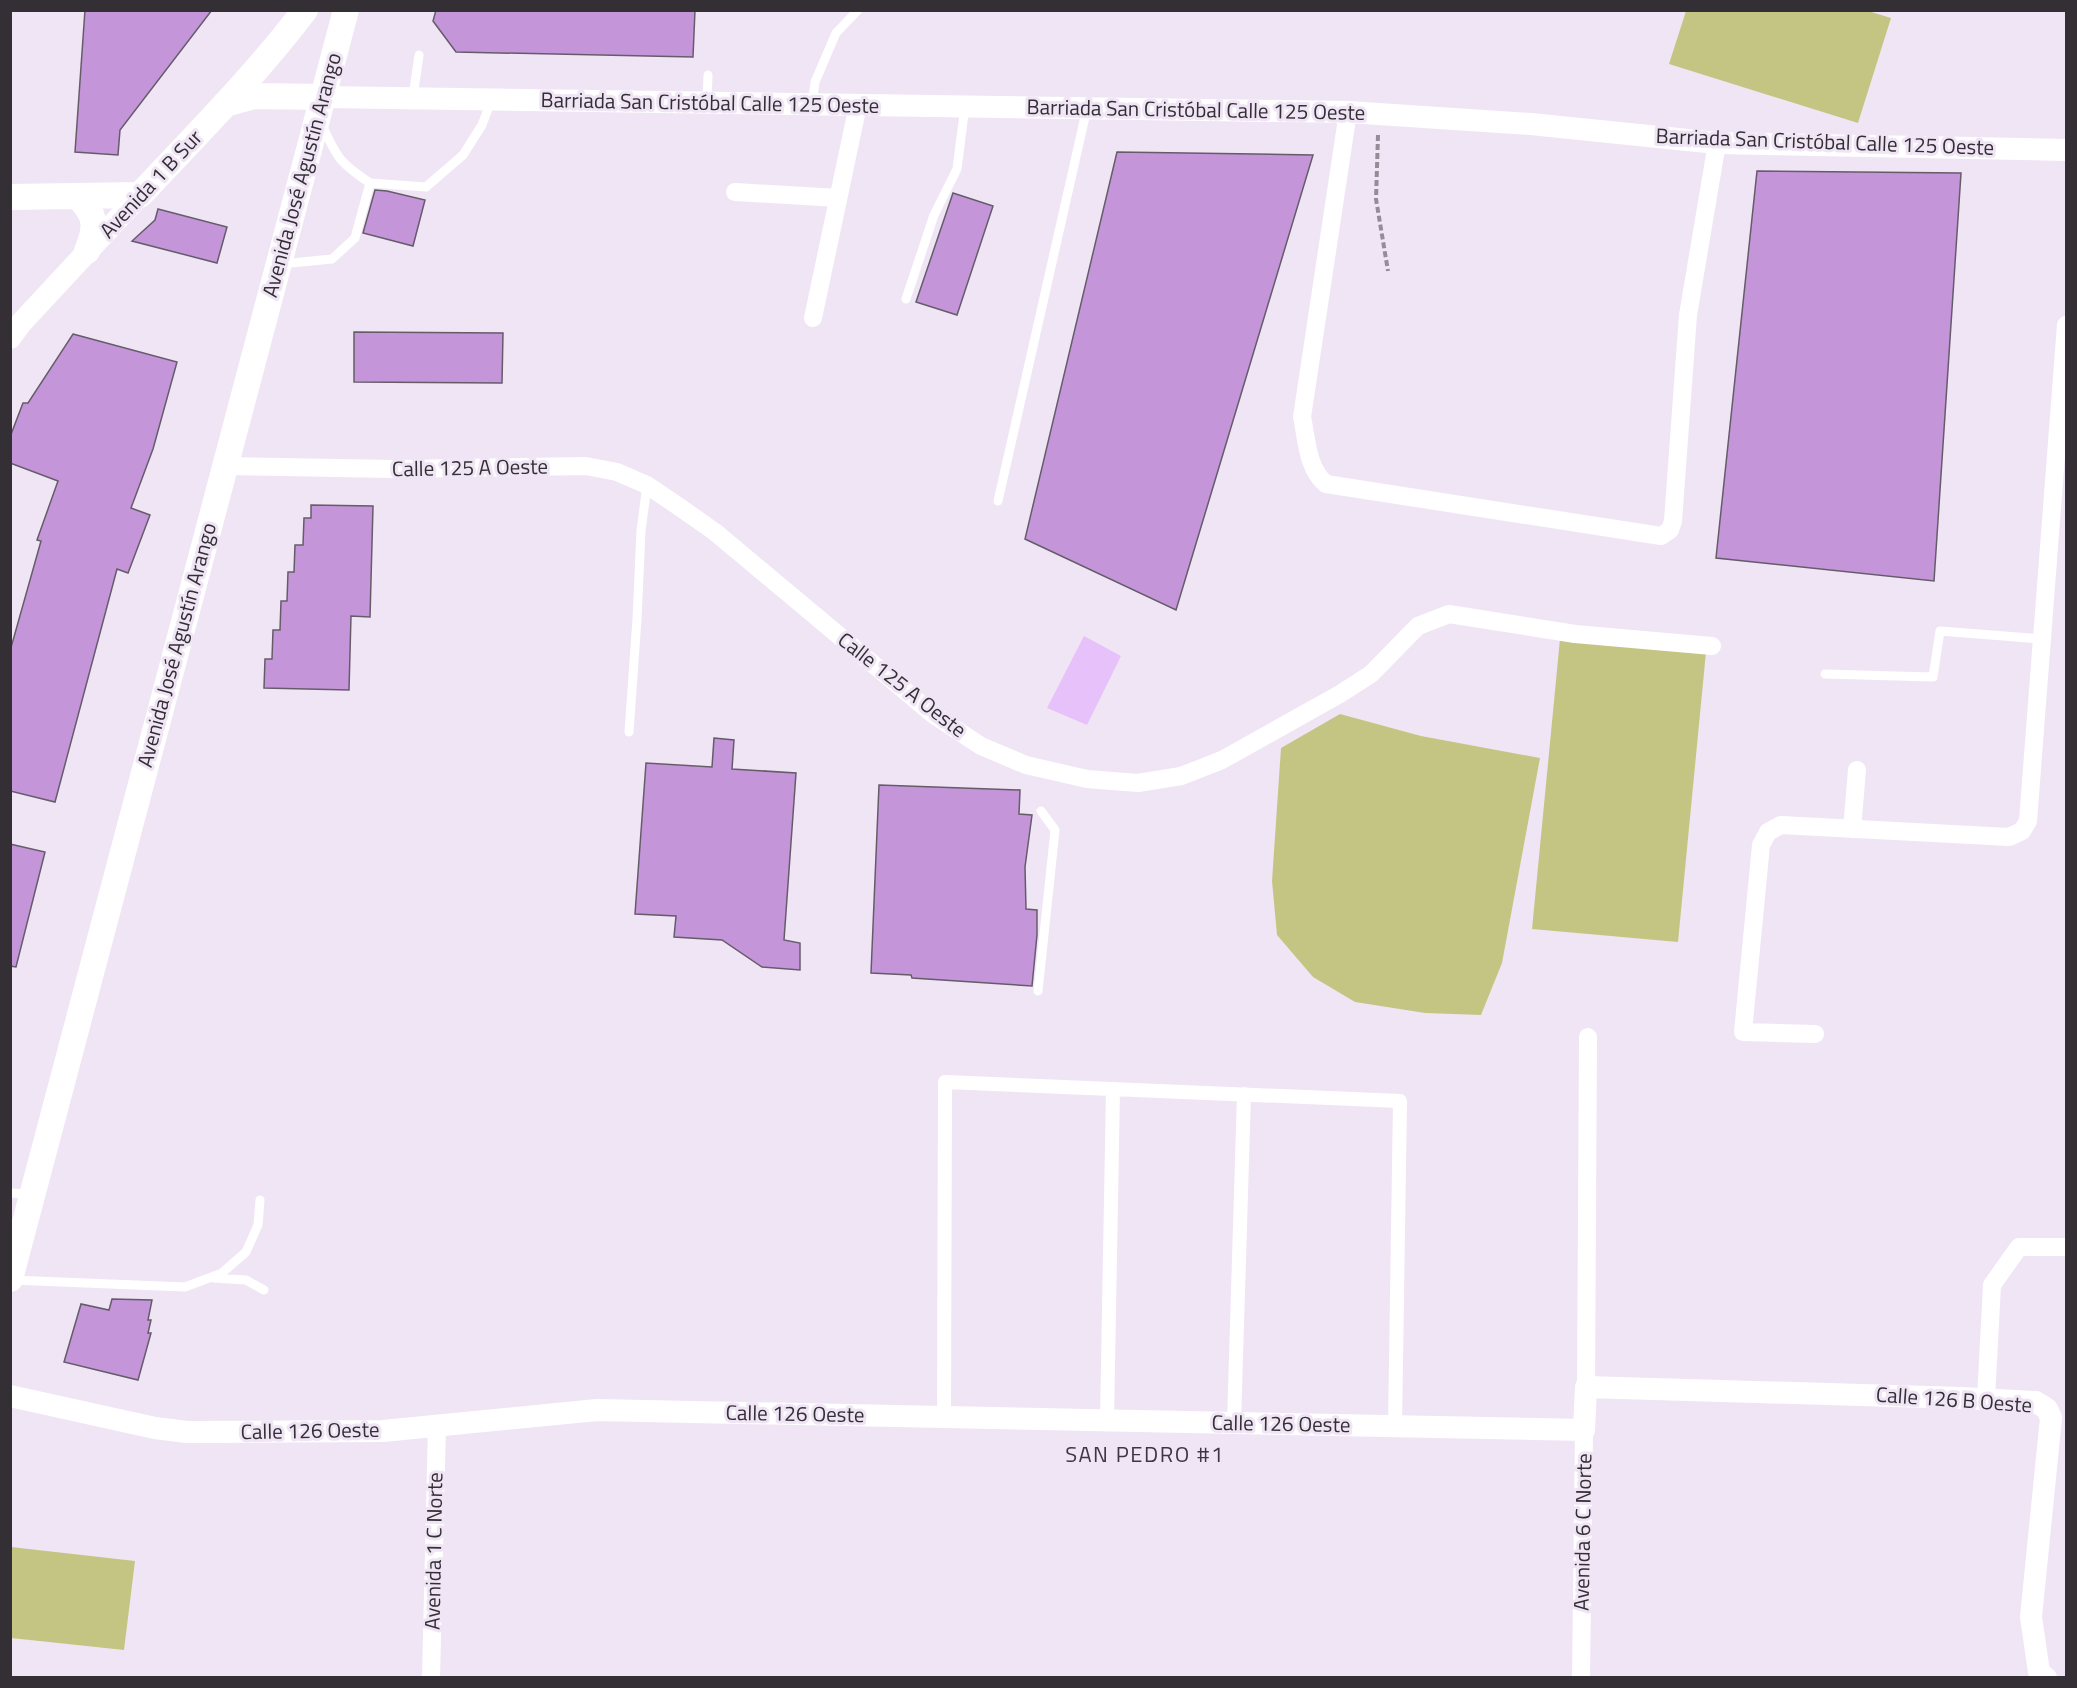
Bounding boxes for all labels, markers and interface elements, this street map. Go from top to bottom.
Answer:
street label: Avenida José Agustín Arango [253,49,349,301]
street label: Barriada San Cristóbal Calle 125 Oeste [540,83,880,121]
street label: Barriada San Cristóbal Calle 125 Oeste [1026,90,1366,128]
street label: Barriada San Cristóbal Calle 125 Oeste [1655,119,1995,163]
street label: Avenida 1 B Sur [91,122,209,245]
street label: Calle 125 A Oeste [392,450,548,484]
street label: Avenida José Agustín Arango [128,519,224,771]
street label: Calle 125 A Oeste [831,624,974,745]
street label: Calle 126 B Oeste [1875,1378,2033,1420]
street label: Calle 126 Oeste [725,1396,865,1430]
street label: Calle 126 Oeste [1211,1406,1351,1440]
street label: Calle 126 Oeste [240,1413,380,1447]
district label: SAN PEDRO #1 [1065,1437,1225,1471]
street label: Avenida 6 C Norte [1565,1453,1599,1611]
street label: Avenida 1 C Norte [416,1472,450,1630]

